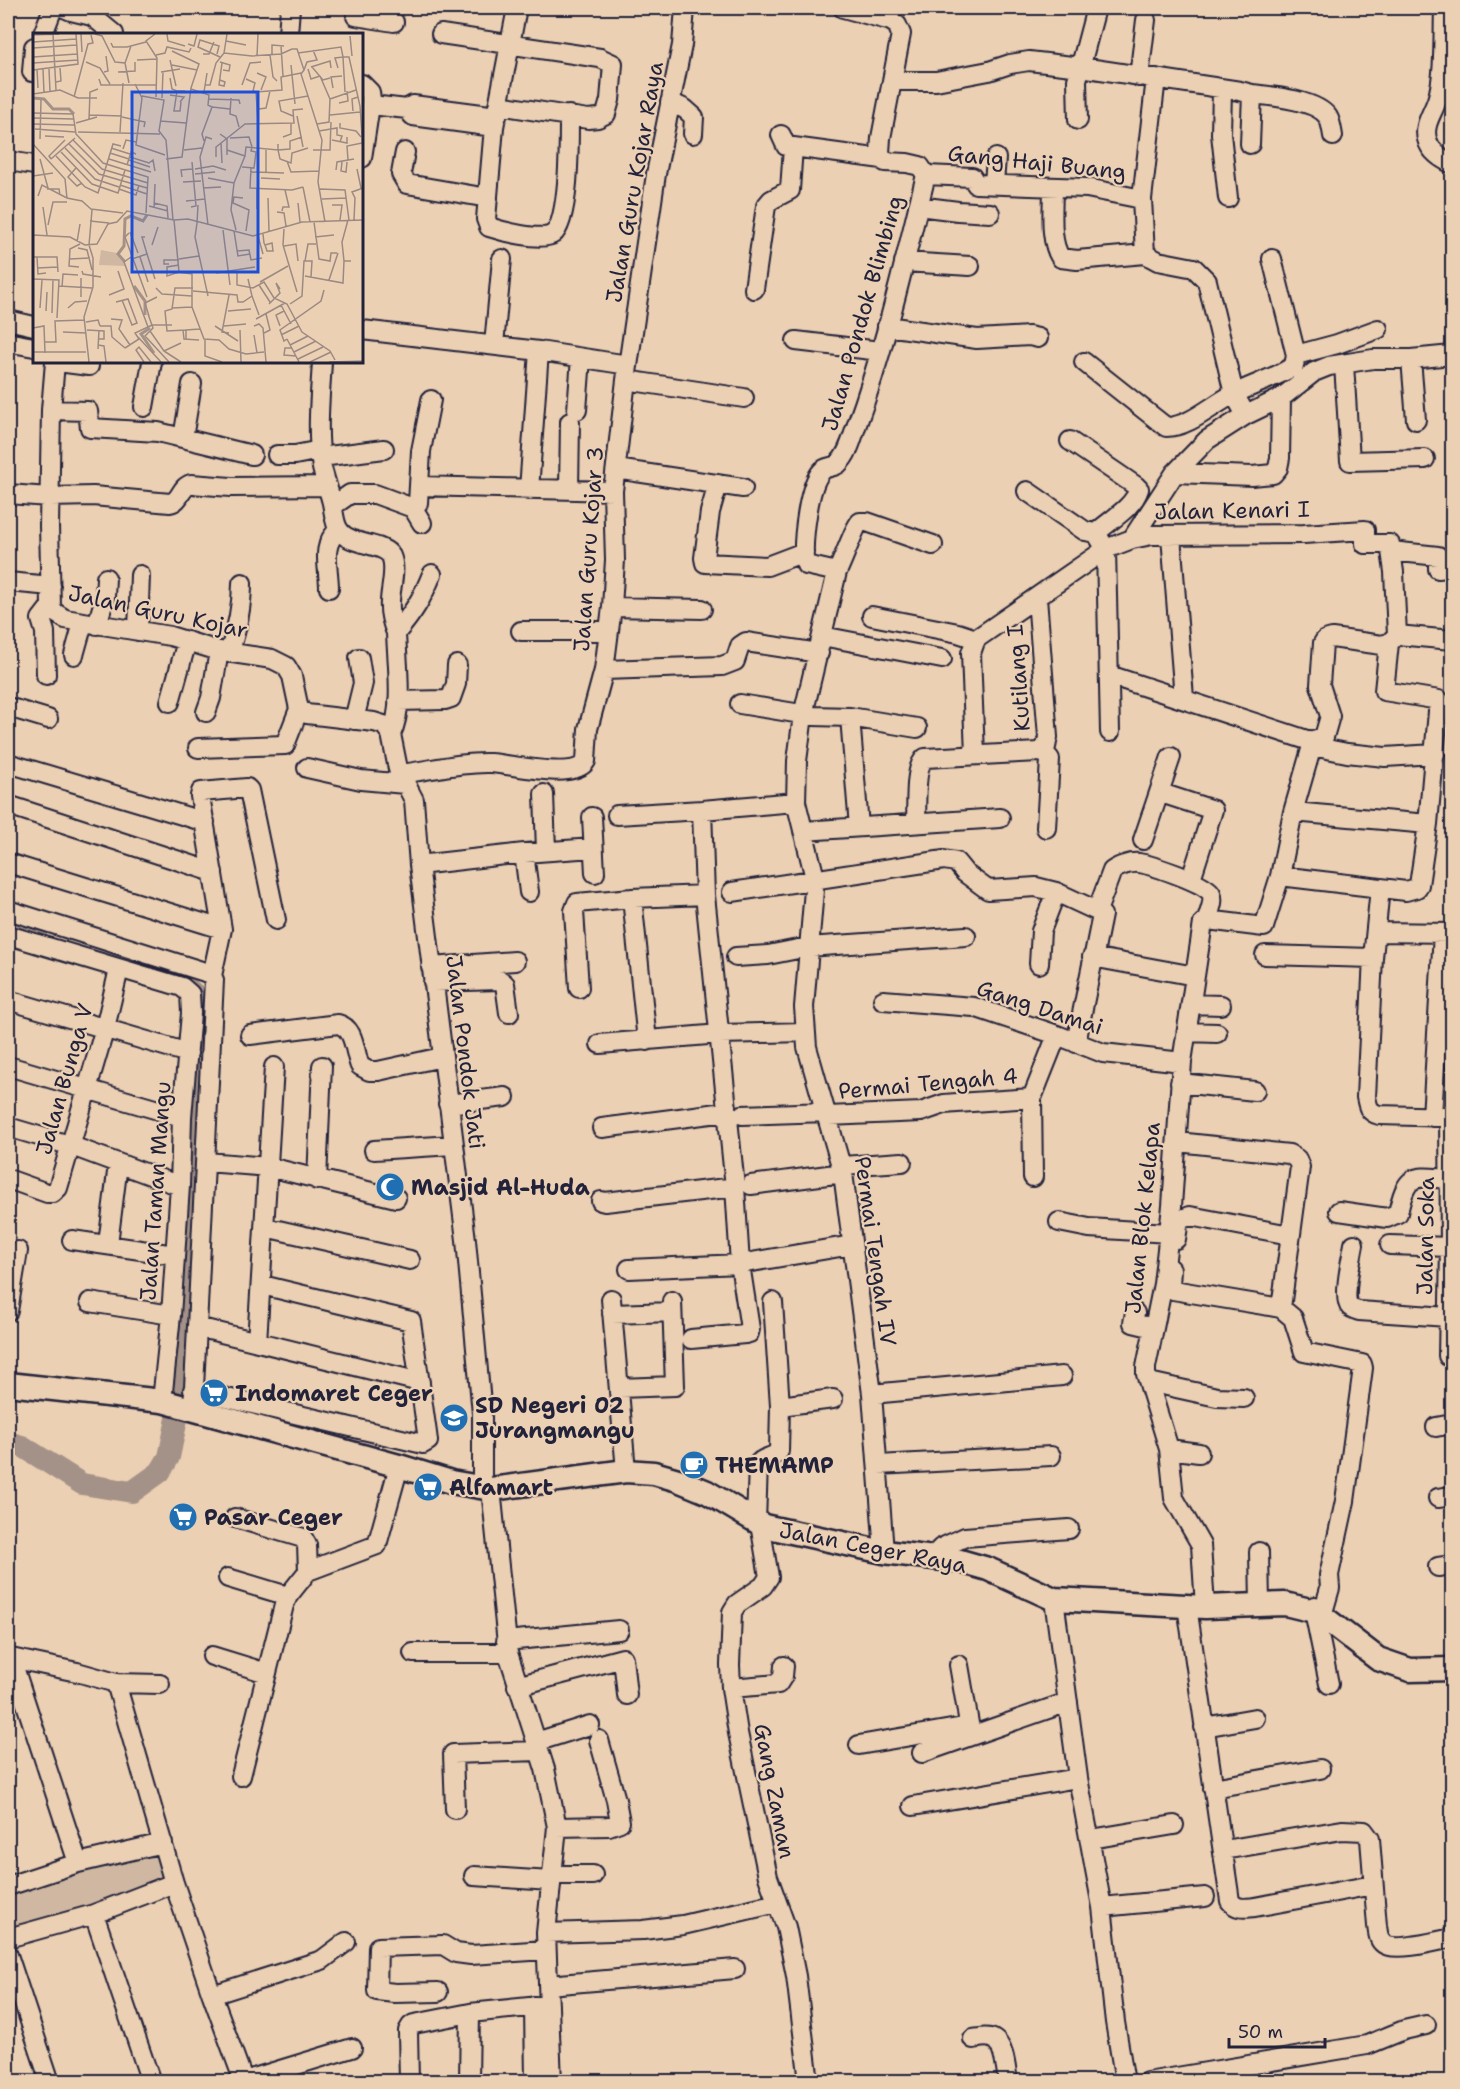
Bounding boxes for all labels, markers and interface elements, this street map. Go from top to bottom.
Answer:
inset map [33,33,363,363]
street label: Jalan Guru Kojar Raya [599,59,670,305]
street label: Gang Haji Buang [946,139,1128,186]
street label: Jalan Pondok Blimbing [815,192,910,434]
street label: Jalan Guru Kojar 3 [567,445,610,653]
street label: Jalan Kenari I [1154,495,1310,526]
street label: Jalan Guru Kojar [65,578,250,645]
street label: Kutilang I [1000,623,1037,733]
street label: Jalan Pondok Jati [439,953,492,1151]
street label: Gang Damai [973,973,1107,1042]
street label: Jalan Bunga V [29,1000,100,1158]
street label: Permai Tengah 4 [837,1061,1019,1106]
street label: Jalan Taman Mangu [133,1080,178,1302]
street label: Jalan Blok Kelapa [1118,1120,1167,1315]
street label: Permai Tengah IV [848,1154,903,1348]
mosque icon: Masjid Al-Huda [374,1171,406,1203]
place label: Masjid Al-Huda [411,1173,590,1202]
street label: Jalan Soka [1410,1176,1441,1296]
supermarket icon: Indomaret Ceger [198,1377,230,1409]
place label: Indomaret Ceger [235,1379,433,1408]
place label: SD Negeri 02 Jurangmangu [475,1391,635,1445]
school or university icon: SD Negeri 02 Jurangmangu [438,1402,470,1434]
cafe icon: THEMAMP [678,1449,710,1481]
place label: THEMAMP [715,1451,834,1480]
supermarket icon: Alfamart [412,1471,444,1503]
place label: Alfamart [449,1473,554,1502]
supermarket icon: Pasar Ceger [167,1501,199,1533]
place label: Pasar Ceger [204,1503,343,1532]
street label: Jalan Ceger Raya [777,1515,969,1580]
street label: Gang Zaman [747,1721,802,1861]
scale bar [1229,2011,1325,2049]
text: 50 m [1238,2020,1283,2044]

